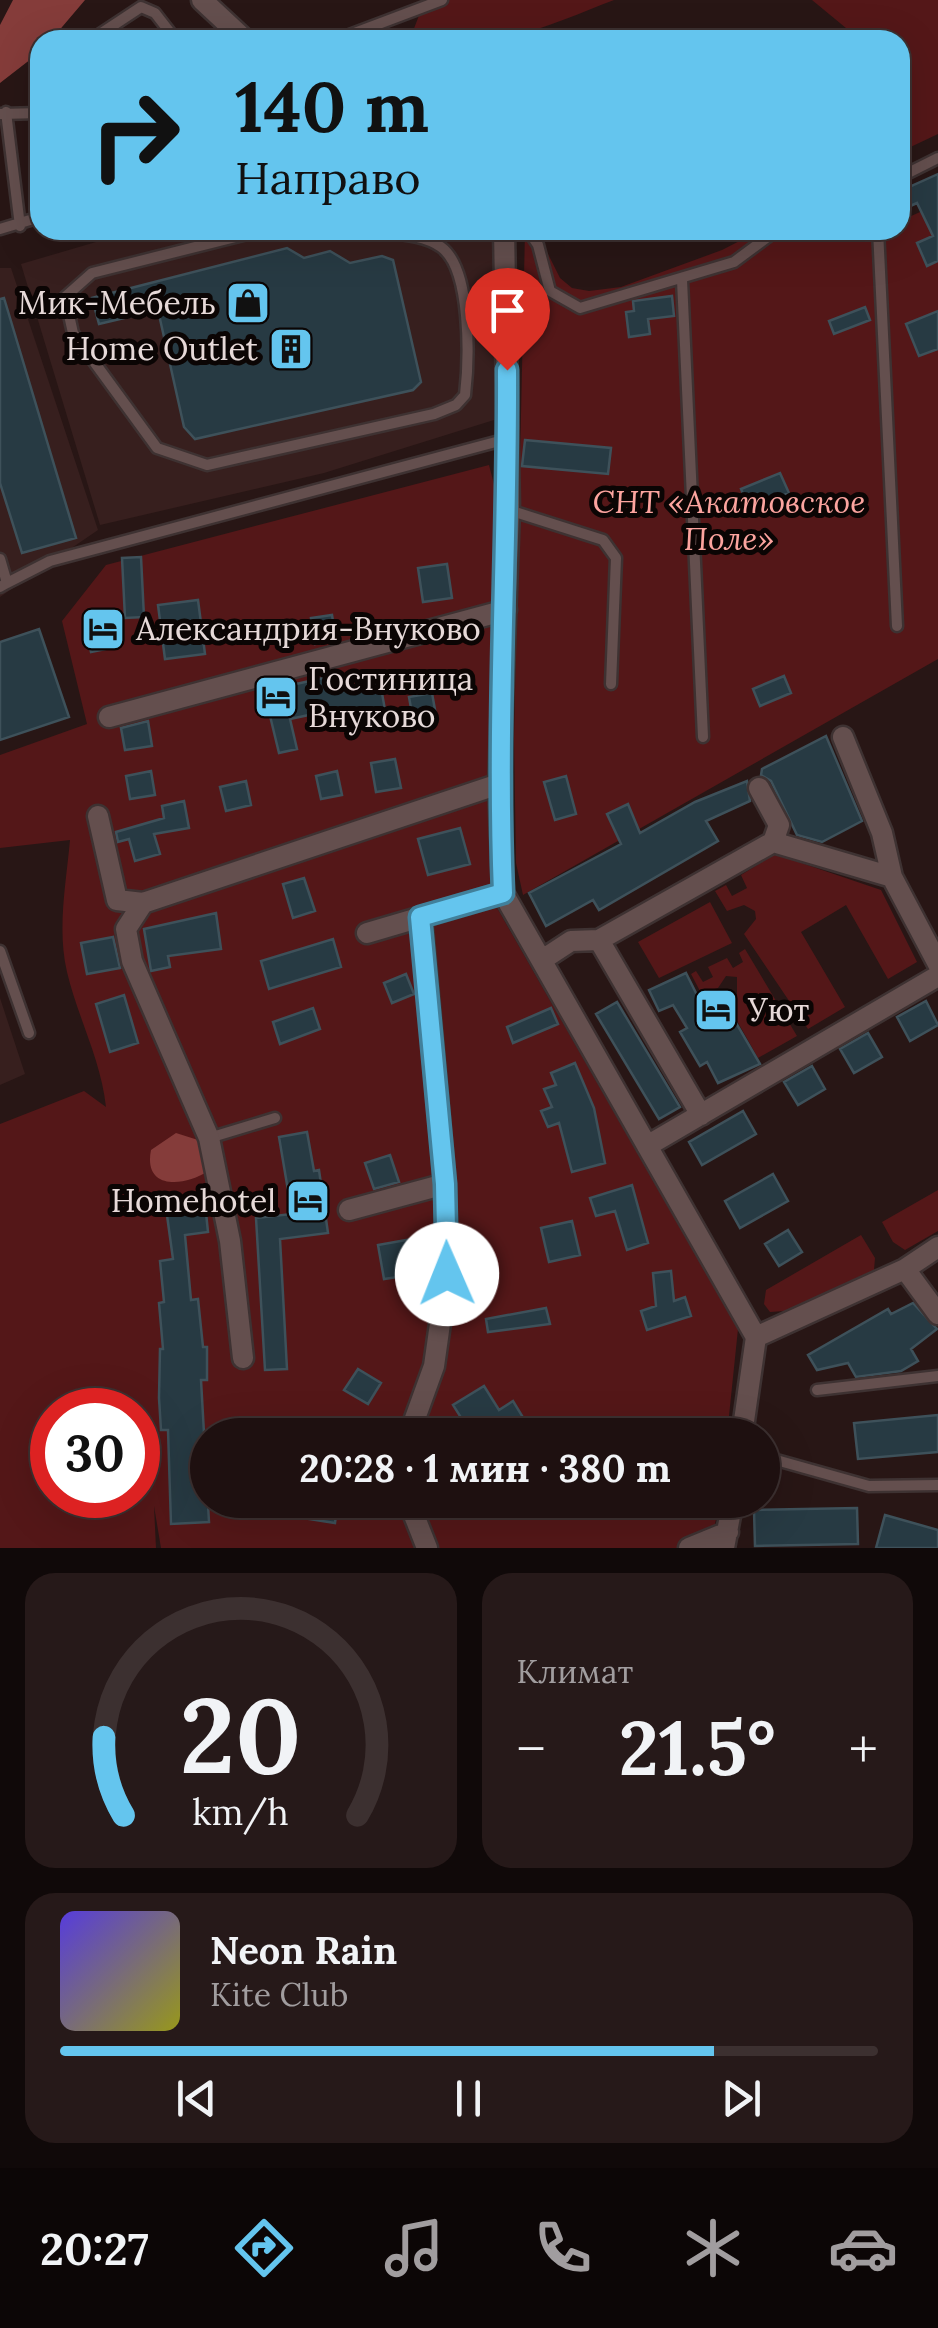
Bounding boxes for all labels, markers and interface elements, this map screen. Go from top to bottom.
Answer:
text: 140 m [235,62,429,151]
icon: right [70,70,200,200]
text: Направо [235,149,421,206]
pin [465,268,550,371]
shop icon: Мик-Мебель [225,280,271,326]
place label: Мик-Мебель [18,282,216,323]
icon: arrive [480,283,535,338]
building icon: Home Outlet [268,326,314,372]
place label: Home Outlet [66,328,259,369]
park label: СНТ «Акатовское Поле» [593,481,865,559]
hotel icon: Александрия-Внуково [80,606,126,652]
place label: Александрия-Внуково [135,608,481,649]
place label: Гостиница Внуково [308,658,473,736]
hotel icon: Гостиница Внуково [253,674,299,720]
hotel icon: Уют [693,987,739,1033]
place label: Уют [747,989,810,1030]
hotel icon: Homehotel [285,1178,331,1224]
place label: Homehotel [111,1180,276,1221]
position arrow [395,1222,499,1326]
speed limit sign: 30 [30,1388,160,1518]
text: 20:28 · 1 мин · 380 m [299,1444,671,1492]
text: Климат [517,1651,633,1692]
text: 20 [180,1668,302,1801]
text: 21.5° [619,1700,776,1796]
text: − [517,1714,546,1784]
text: + [849,1714,878,1784]
text: km/h [192,1789,289,1835]
text: Neon Rain [210,1926,397,1974]
text: Kite Club [210,1974,348,2015]
icon: previous [169,2071,224,2126]
icon: pause [441,2071,496,2126]
icon: next [714,2071,769,2126]
icon: directions [229,2213,299,2283]
icon: music [379,2213,449,2283]
icon: phone [528,2213,598,2283]
icon: climate [678,2213,748,2283]
icon: car [828,2213,898,2283]
text: 20:27 [40,2220,149,2277]

